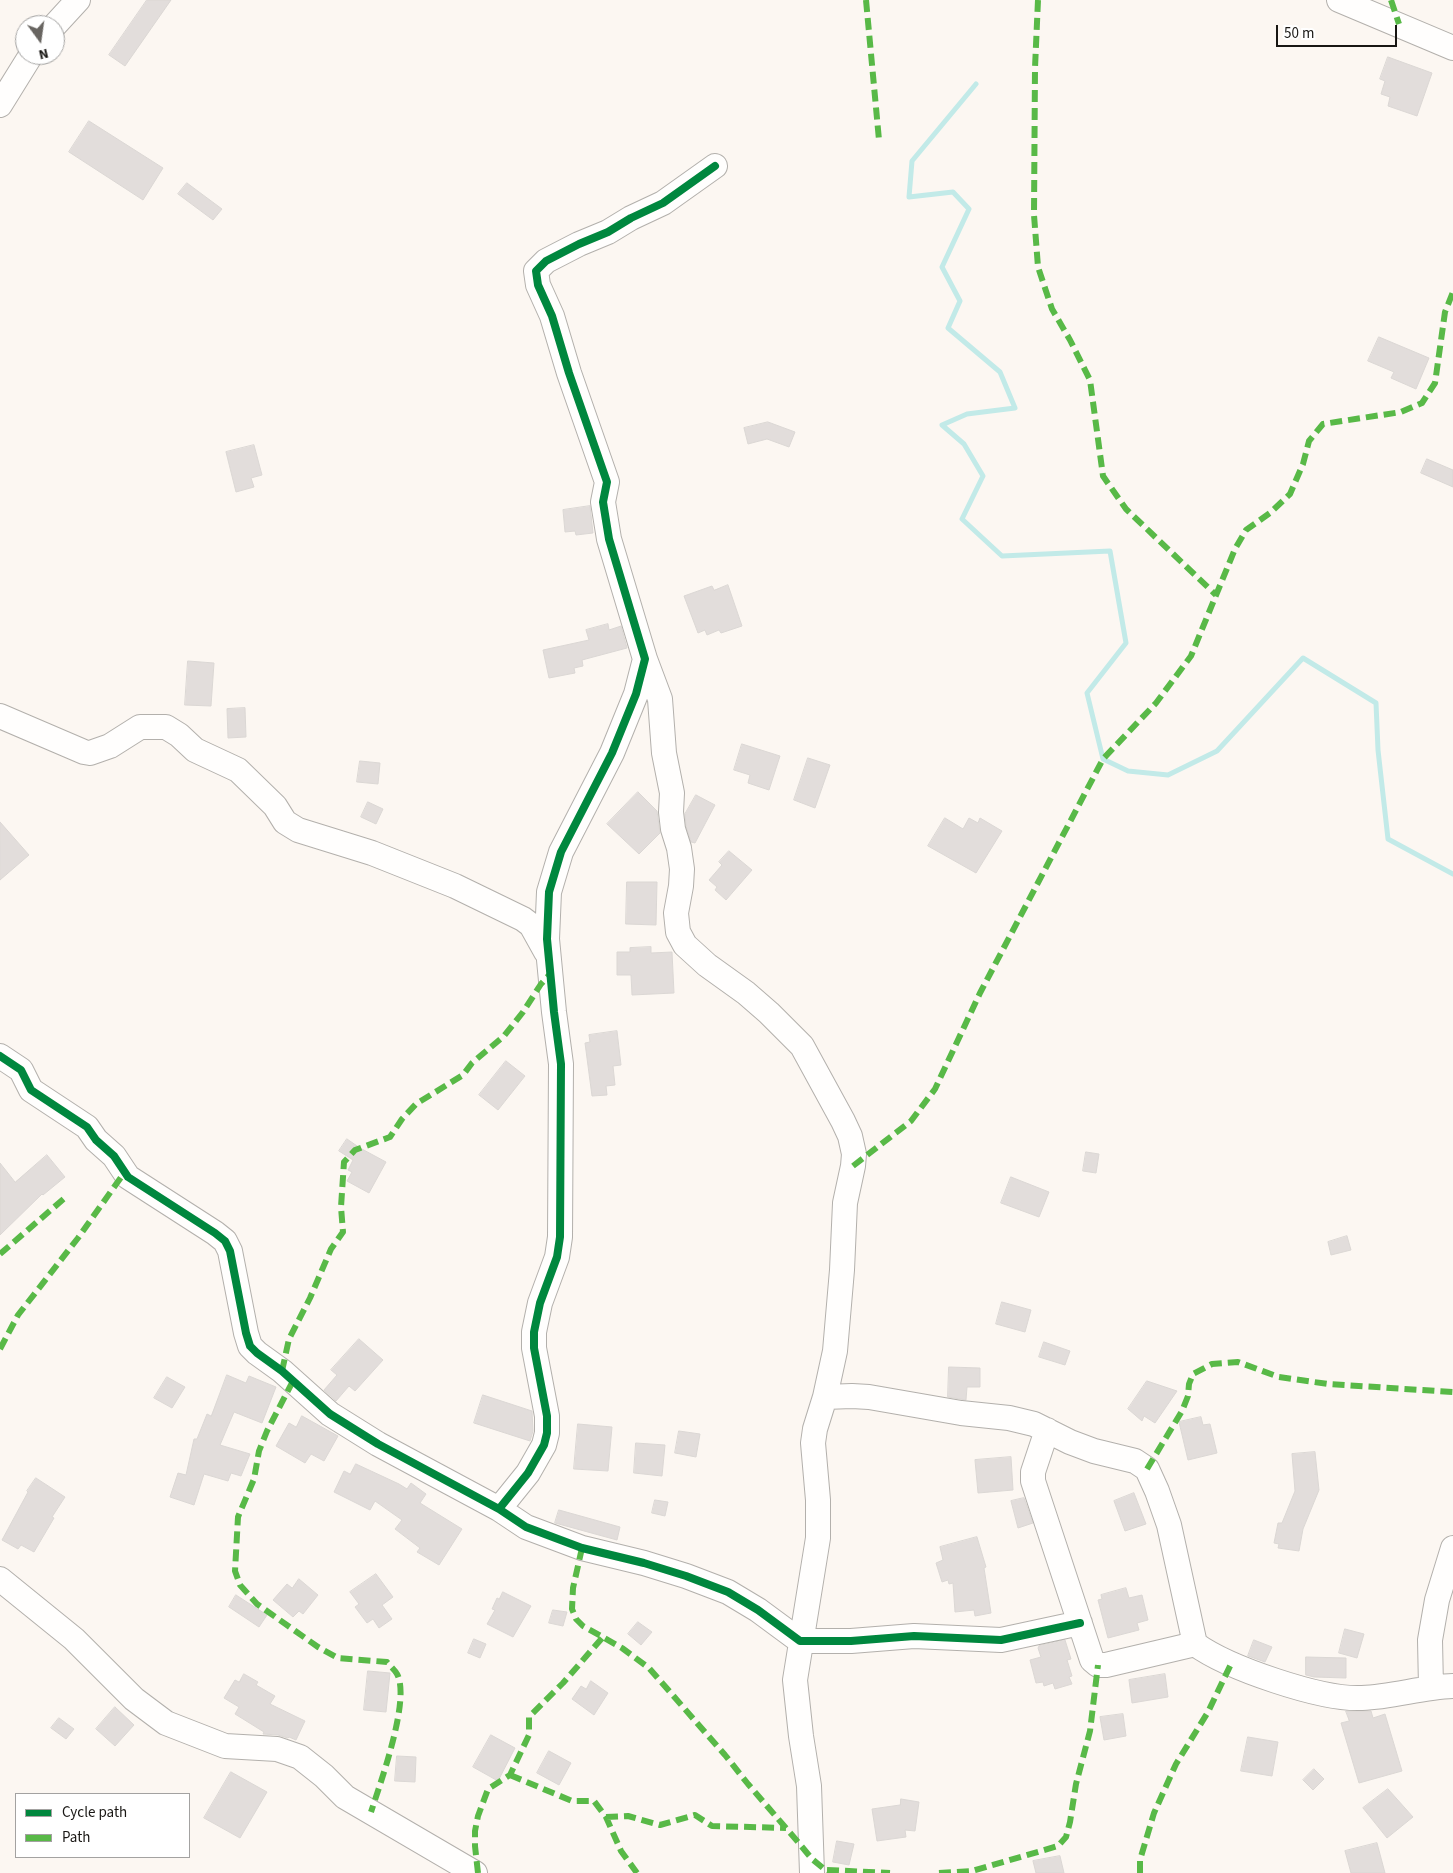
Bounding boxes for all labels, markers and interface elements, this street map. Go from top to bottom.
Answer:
north arrow [15,15,65,65]
scale bar [1278,15,1399,47]
text: 50 m [1284,23,1314,44]
text: N [36,43,50,64]
legend [15,1793,190,1858]
text: Cycle path [62,1802,127,1823]
text: Path [62,1827,90,1848]

